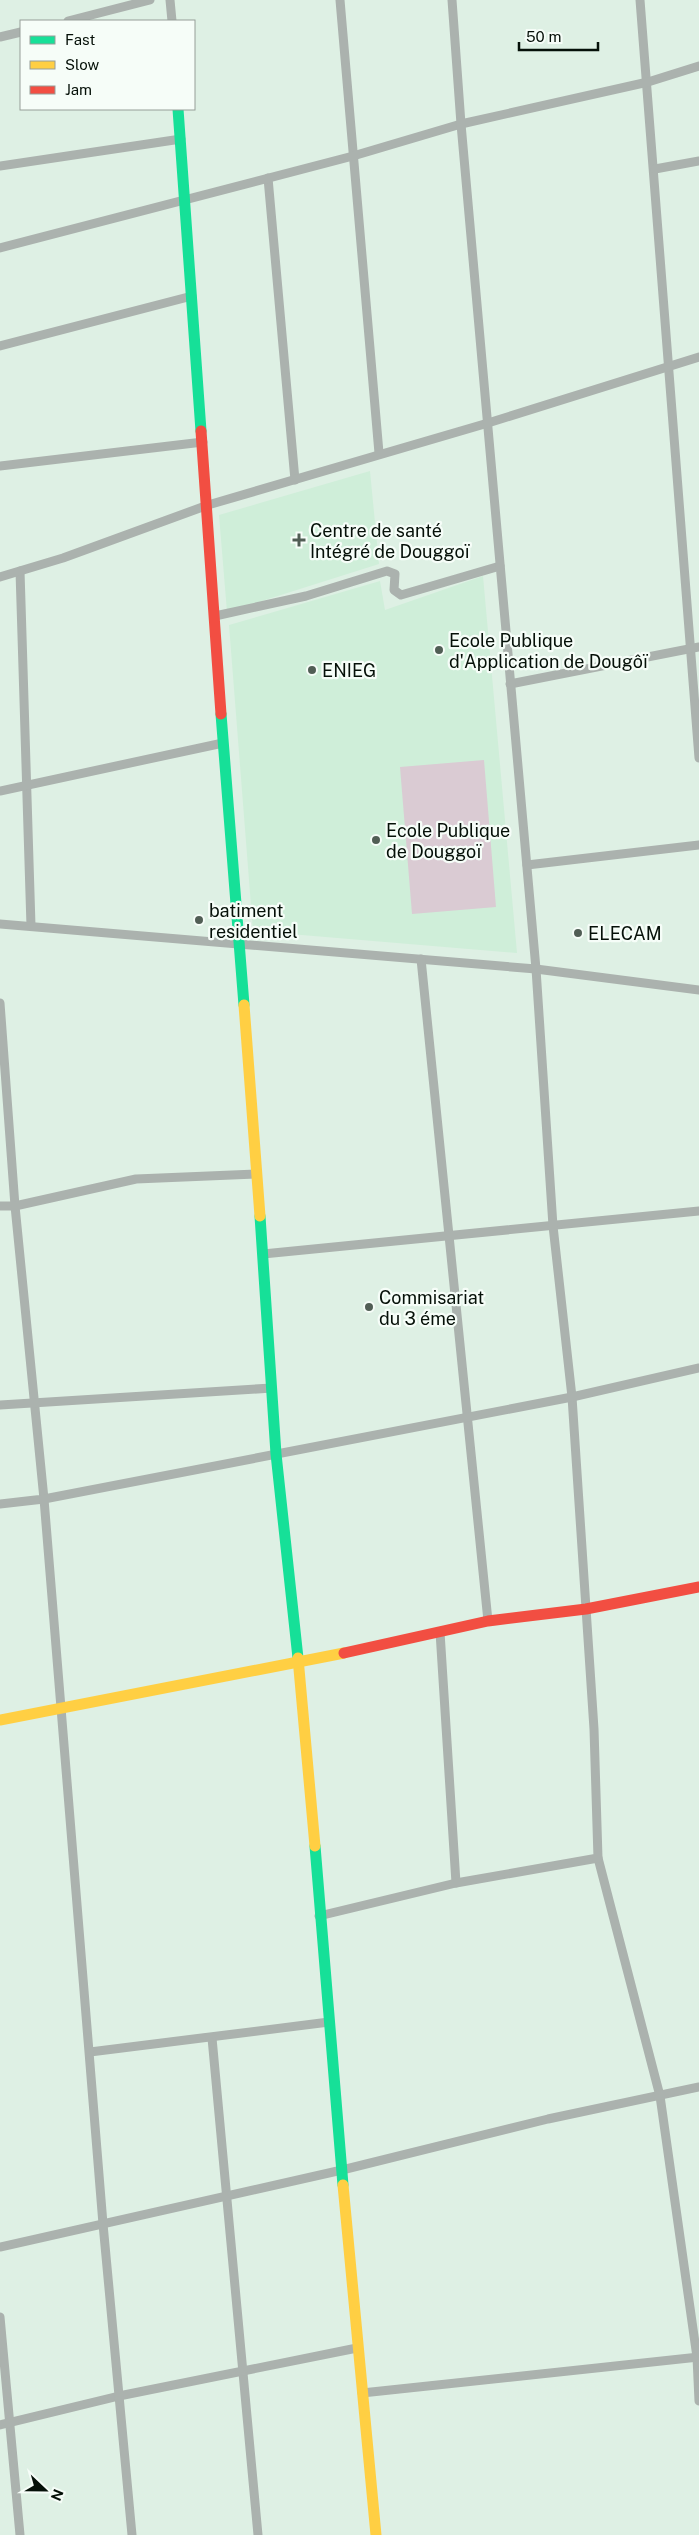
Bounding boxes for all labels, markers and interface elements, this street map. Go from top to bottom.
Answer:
legend [20,20,195,110]
scale bar [519,20,598,52]
text: 50 m [526,28,561,45]
text: Fast [65,31,95,48]
text: Slow [65,56,100,73]
text: Jam [65,81,92,98]
place label: Centre de santé Intégré de Douggoï [310,520,471,562]
marker: Centre de santé Intégré de Douggoï [292,533,306,547]
place label: Ecole Publique d'Application de Dougôï [449,630,649,672]
marker: Ecole Publique d'Application de Dougôï [433,644,445,656]
place label: ENIEG [322,660,376,681]
marker: ENIEG [306,664,318,676]
place label: Ecole Publique de Douggoï [386,820,510,862]
marker: Ecole Publique de Douggoï [370,834,382,846]
place label: batiment residentiel [209,900,298,942]
marker: batiment residentiel [193,914,205,926]
place label: ELECAM [588,923,662,944]
marker: ELECAM [572,927,584,939]
place label: Commisariat du 3 éme [379,1287,484,1329]
marker: Commisariat du 3 éme [363,1301,375,1313]
north arrow [20,2465,70,2515]
text: N [48,2487,67,2503]

